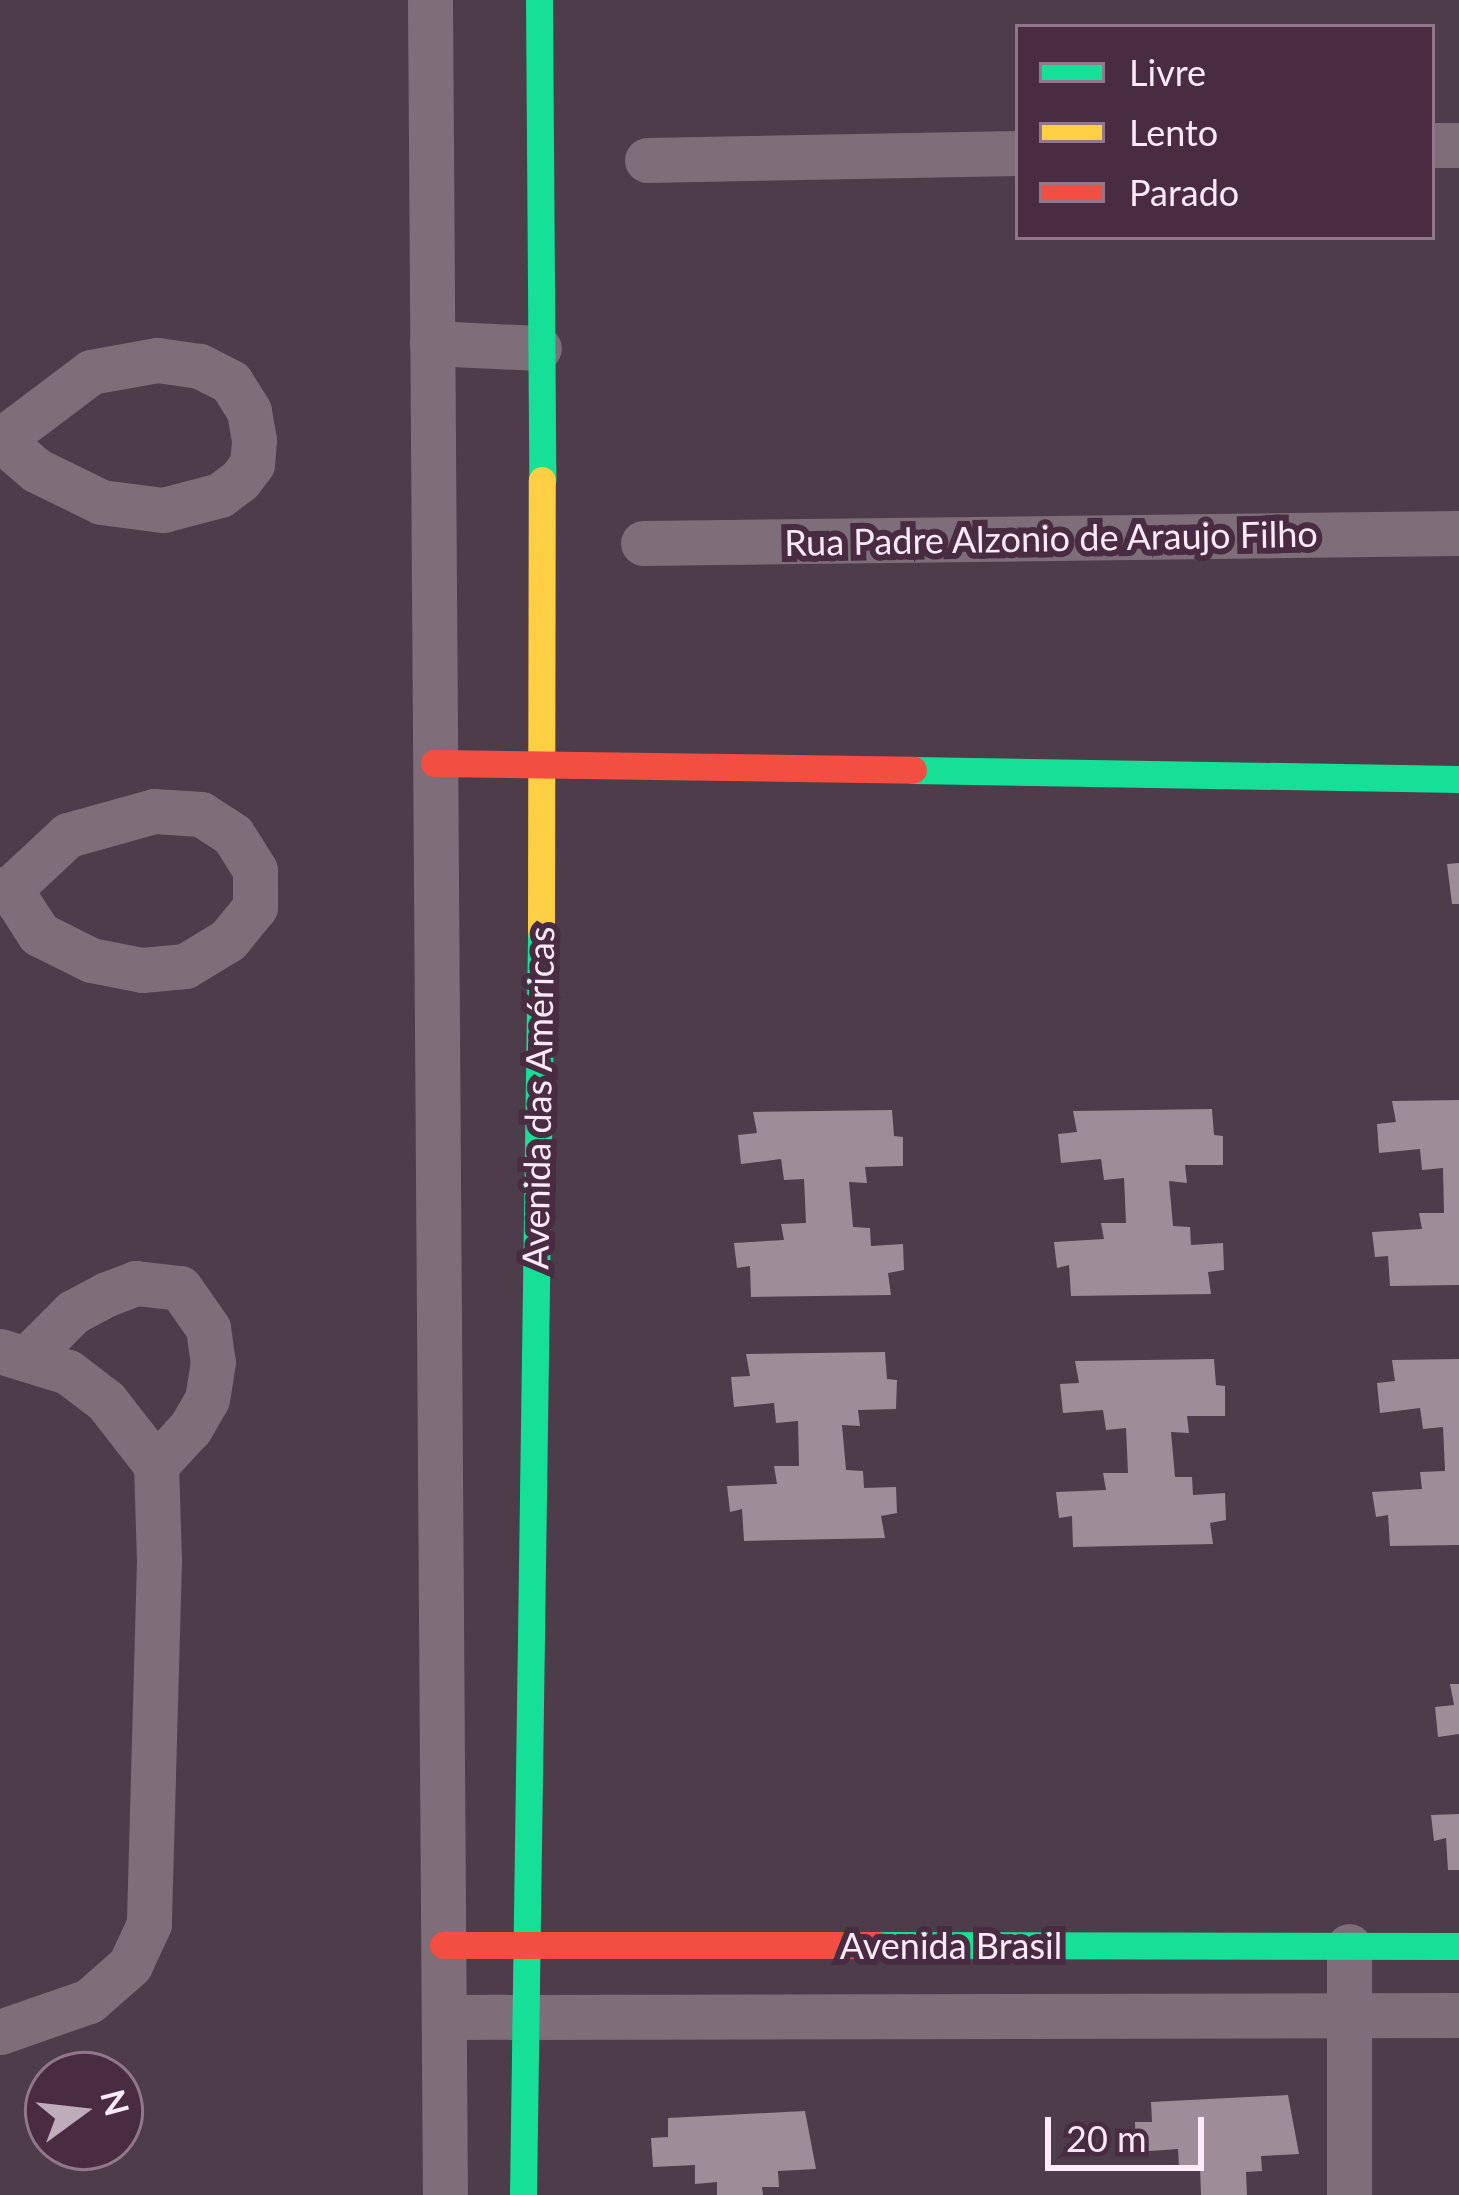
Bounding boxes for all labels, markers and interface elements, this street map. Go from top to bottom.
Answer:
legend [1015,24,1435,240]
text: Livre [1129,50,1206,94]
text: Lento [1129,110,1218,154]
text: Parado [1129,170,1239,214]
street label: Rua Padre Alzonio de Araujo Filho [783,512,1319,564]
street label: Avenida das Américas [513,926,563,1270]
street label: Avenida Brasil [840,1924,1062,1968]
north arrow [24,2051,144,2171]
text: N [93,2085,138,2120]
scale bar [1051,2093,1210,2167]
text: 20 m [1066,2116,1147,2160]

